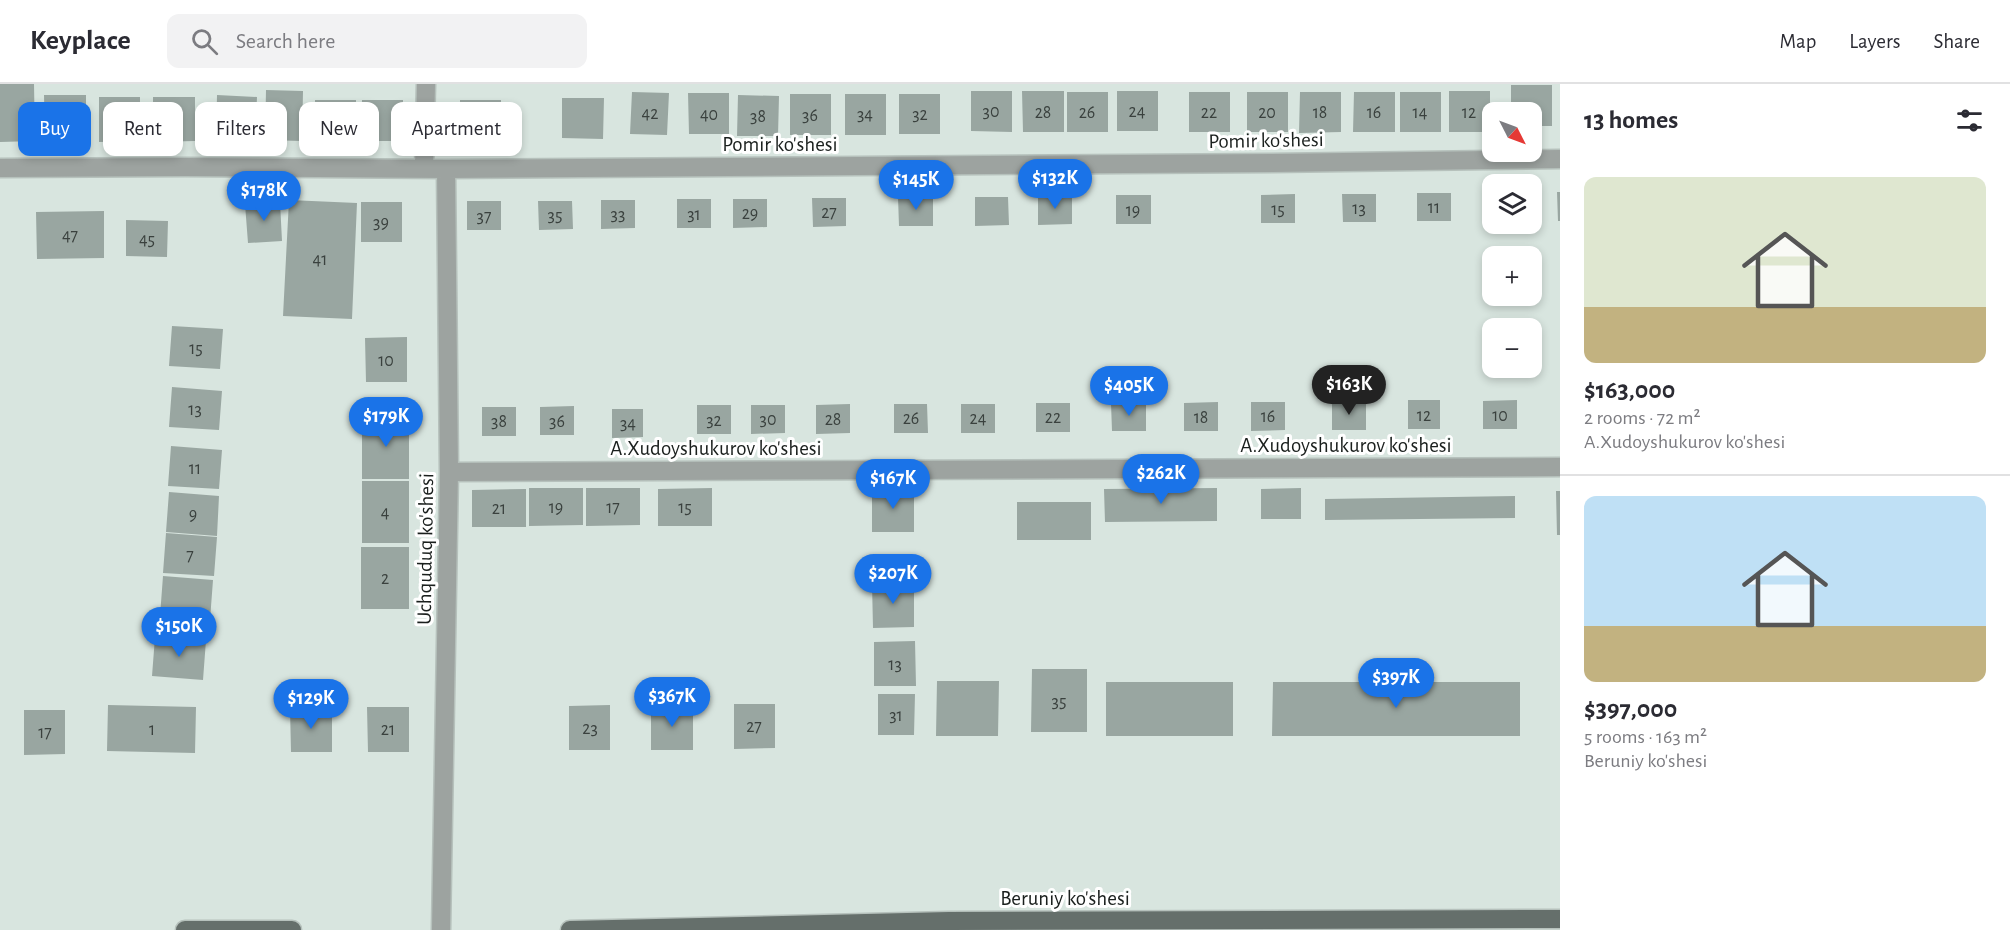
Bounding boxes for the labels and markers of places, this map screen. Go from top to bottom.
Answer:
pin: $132K [1013,159,1097,210]
pin: $145K [874,160,958,211]
pin: $178K [222,171,306,222]
pin: $163K [1307,365,1391,416]
pin: $405K [1087,366,1171,417]
pin: $179K [344,397,428,448]
pin: $262K [1119,454,1203,505]
pin: $167K [851,459,935,510]
pin: $207K [851,554,935,605]
pin: $150K [137,607,221,658]
pin: $397K [1354,658,1438,709]
pin: $367K [630,677,714,728]
pin: $129K [269,679,353,730]

